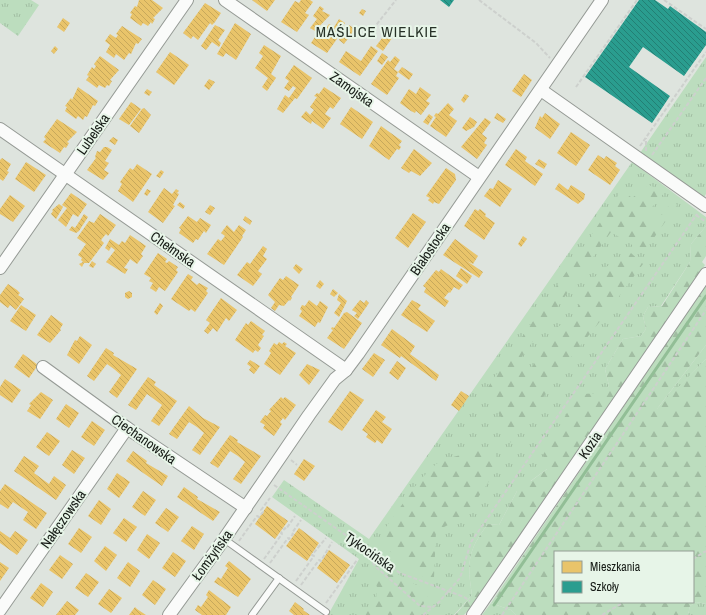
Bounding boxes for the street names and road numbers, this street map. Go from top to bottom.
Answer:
street label: Zamojska [326,67,378,111]
street label: Lubelska [72,110,114,158]
street label: Białostocka [406,219,454,279]
street label: Chełmska [147,227,200,271]
street label: Ciechanowska [108,410,181,468]
street label: Kozia [574,427,606,462]
street label: Nałęczowska [36,486,90,552]
street label: Łomżyńska [188,526,237,584]
street label: Tykocińska [341,528,399,576]

